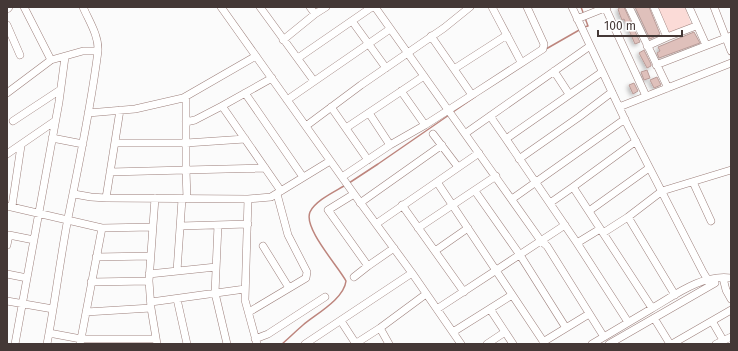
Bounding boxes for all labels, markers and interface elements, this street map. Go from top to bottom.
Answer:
scale bar [598,12,682,38]
text: 100 m [604,19,636,33]

